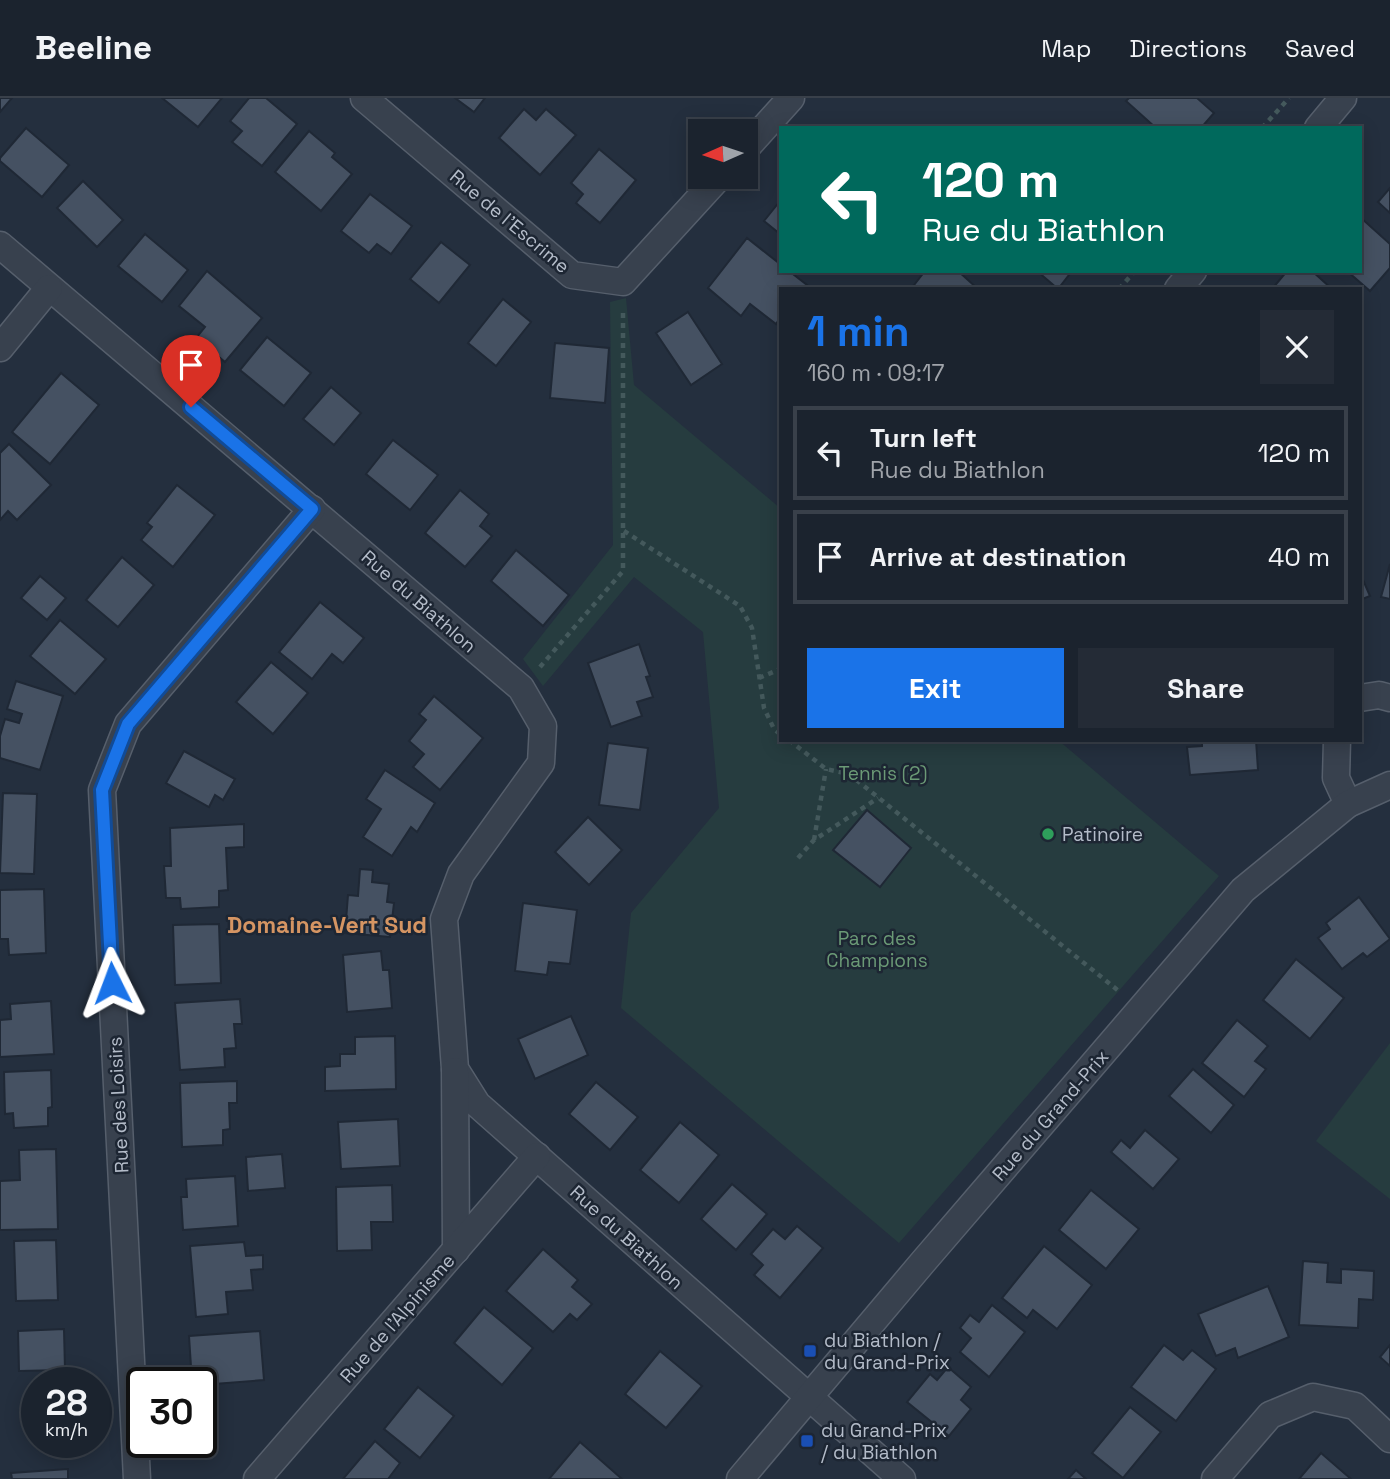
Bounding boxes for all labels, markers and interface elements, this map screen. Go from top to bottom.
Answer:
text: Beeline [35,27,152,69]
text: Map [1041,33,1091,64]
text: Directions [1129,33,1247,64]
text: Saved [1285,33,1355,64]
north arrow [688,119,758,189]
map controls [688,119,758,189]
text: 120 m [922,149,1059,211]
icon: left [807,154,898,245]
street label: Rue de l'Escrime [445,164,575,279]
text: Rue du Biathlon [922,210,1165,250]
text: 1 min [807,305,910,358]
button: close [1260,310,1334,384]
pin [161,335,221,407]
icon: arrive [172,346,210,384]
text: 160 m · 09:17 [807,358,944,388]
text: Turn left [870,421,977,455]
icon: left [811,434,849,472]
text: 120 m [1258,436,1330,470]
text: Rue du Biathlon [870,455,1045,485]
icon: arrive [811,538,849,576]
text: Arrive at destination [870,540,1127,574]
text: 40 m [1268,540,1330,574]
street label: Rue du Biathlon [356,545,481,658]
button: Exit [807,648,1064,728]
button: Share [1078,648,1334,728]
park label: Tennis (2) [838,761,928,786]
place label: Patinoire [1062,822,1143,847]
marker: Patinoire [1040,826,1056,842]
district label: Domaine-Vert Sud [227,910,427,940]
park label: Parc des Champions [826,926,928,973]
position arrow [75,946,149,1020]
street label: Rue des Loisirs [102,1036,135,1174]
street label: Rue du Grand-Prix [987,1045,1114,1186]
street label: Rue du Biathlon [565,1180,689,1295]
street label: Rue de l'Alpinisme [334,1249,460,1388]
place label: du Biathlon / du Grand-Prix [824,1328,950,1375]
marker: du Biathlon / du Grand-Prix [802,1343,818,1359]
speed limit sign: 30 [126,1367,217,1458]
text: 28 [46,1381,87,1425]
text: km/h [45,1418,88,1441]
place label: du Grand-Prix / du Biathlon [821,1418,947,1465]
marker: du Grand-Prix / du Biathlon [799,1433,815,1449]

